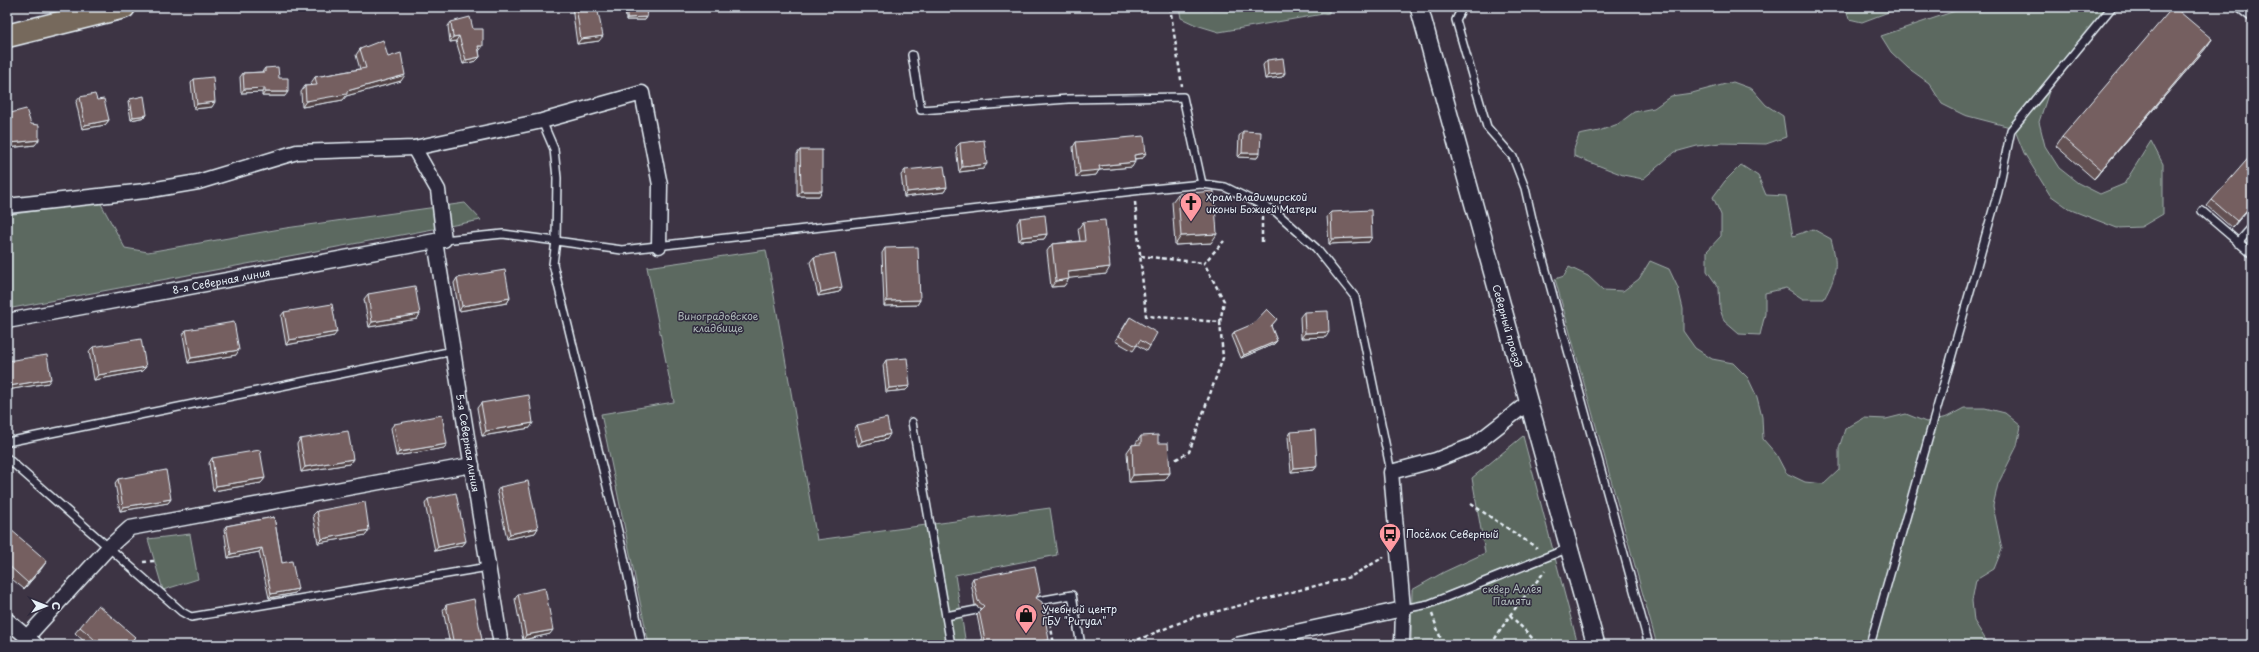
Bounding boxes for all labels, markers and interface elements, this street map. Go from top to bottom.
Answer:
place label: Храм Владимирской иконы Божией Матери [1206,189,1317,216]
church icon: Храм Владимирской иконы Божией Матери [1178,190,1204,223]
street label: 8-я Северная линия [171,264,271,297]
street label: Северный проезд [1489,283,1527,369]
park label: Виноградовское кладбище [678,308,759,335]
street label: 5-я Северная линия [453,393,484,493]
bus stop icon: Посёлок Северный [1377,521,1403,554]
place label: Посёлок Северный [1406,526,1499,541]
park label: сквер Аллея Памяти [1482,581,1542,608]
north arrow [26,586,66,626]
place label: Учебный центр ГБУ "Ритуал" [1042,601,1117,628]
text: С [48,602,65,610]
shop icon: Учебный центр ГБУ "Ритуал" [1013,602,1039,635]

